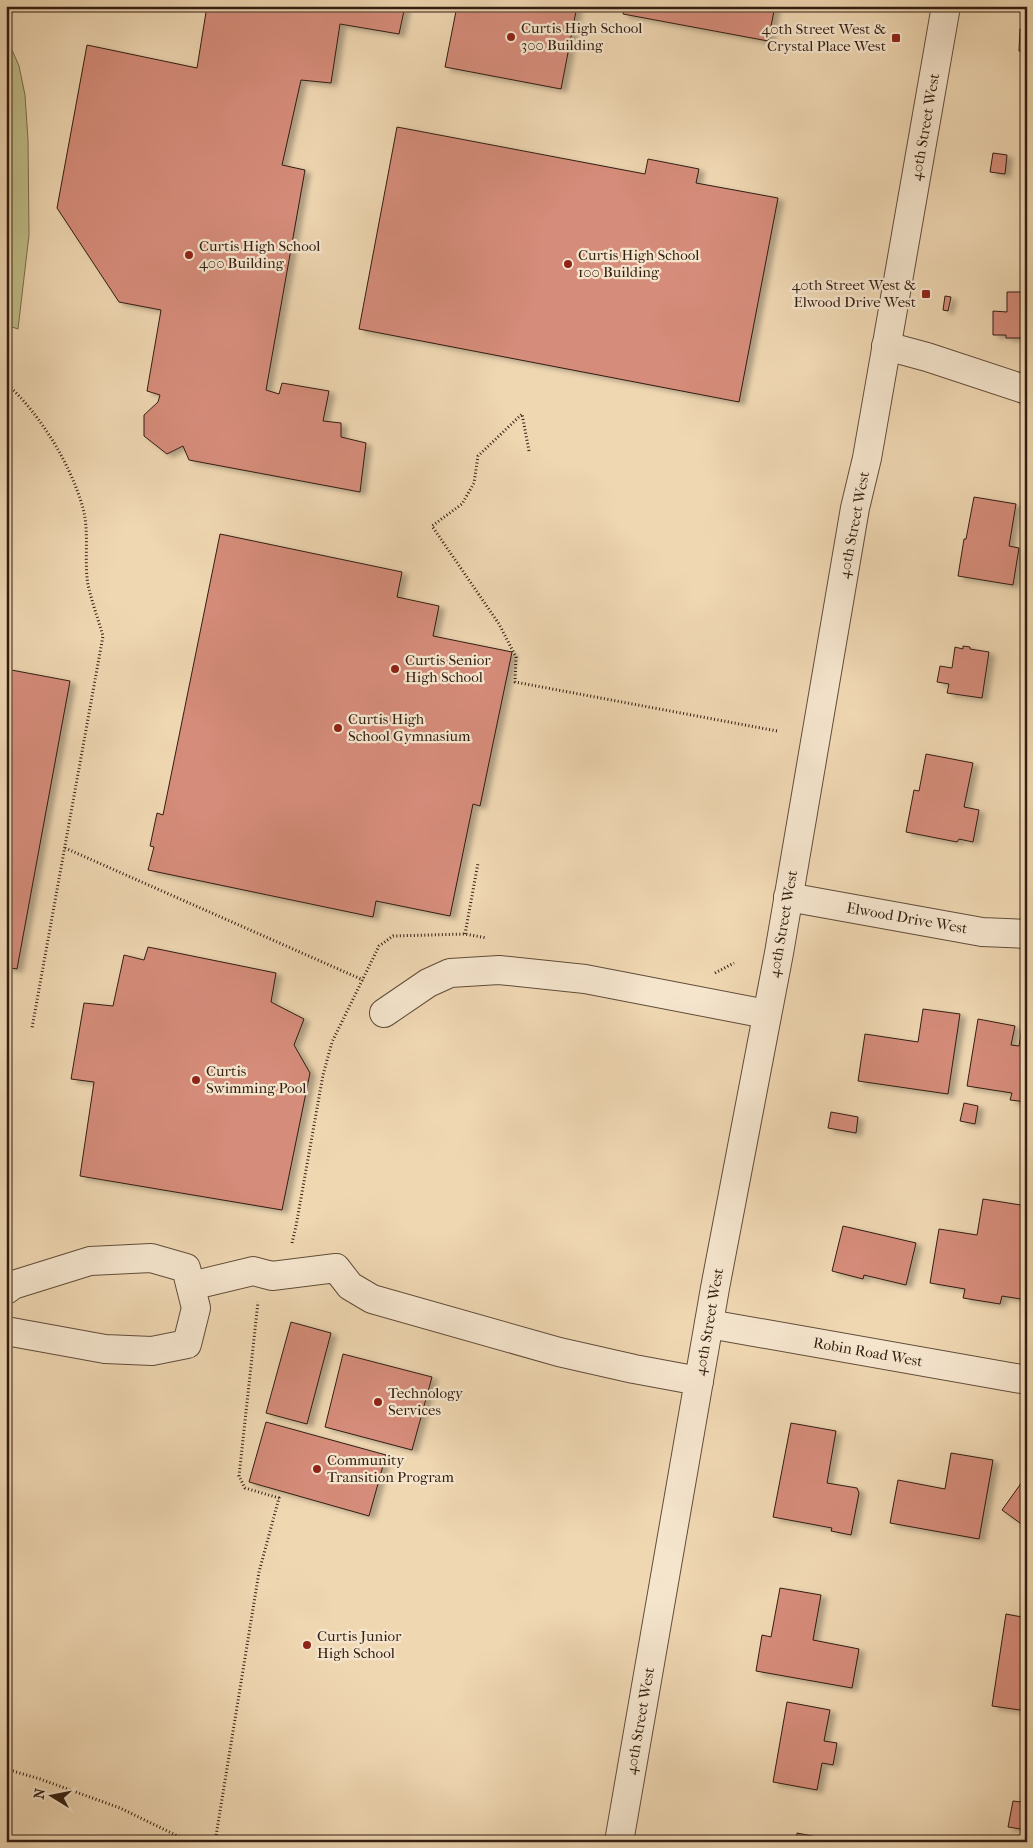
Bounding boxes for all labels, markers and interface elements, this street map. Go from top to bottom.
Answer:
place label: Curtis High School 300 Building [521,19,642,54]
place label: 40th Street West & Crystal Place West [761,20,887,55]
marker: Curtis High School 300 Building [505,31,517,43]
marker: 40th Street West & Crystal Place West [890,32,902,44]
street label: 40th Street West [907,71,943,182]
place label: Curtis High School 400 Building [199,237,320,272]
place label: Curtis High School 100 Building [578,246,699,281]
marker: Curtis High School 400 Building [183,249,195,261]
marker: Curtis High School 100 Building [562,258,574,270]
place label: 40th Street West & Elwood Drive West [791,276,917,311]
marker: 40th Street West & Elwood Drive West [920,288,932,300]
street label: 40th Street West [835,469,873,580]
place label: Curtis Senior High School [405,651,491,686]
marker: Curtis Senior High School [389,663,401,675]
place label: Curtis High School Gymnasium [348,710,471,745]
marker: Curtis High School Gymnasium [332,722,344,734]
street label: 40th Street West [765,868,801,979]
street label: Elwood Drive West [845,898,970,938]
place label: Curtis Swimming Pool [206,1062,306,1097]
marker: Curtis Swimming Pool [190,1074,202,1086]
street label: 40th Street West [691,1266,727,1377]
street label: Robin Road West [812,1333,925,1371]
place label: Technology Services [388,1384,464,1419]
marker: Technology Services [372,1396,384,1408]
place label: Community Transition Program [327,1451,454,1486]
marker: Community Transition Program [311,1463,323,1475]
place label: Curtis Junior High School [317,1627,402,1662]
marker: Curtis Junior High School [301,1639,313,1651]
street label: 40th Street West [622,1665,658,1776]
north arrow [28,1770,78,1820]
text: N [30,1787,49,1801]

